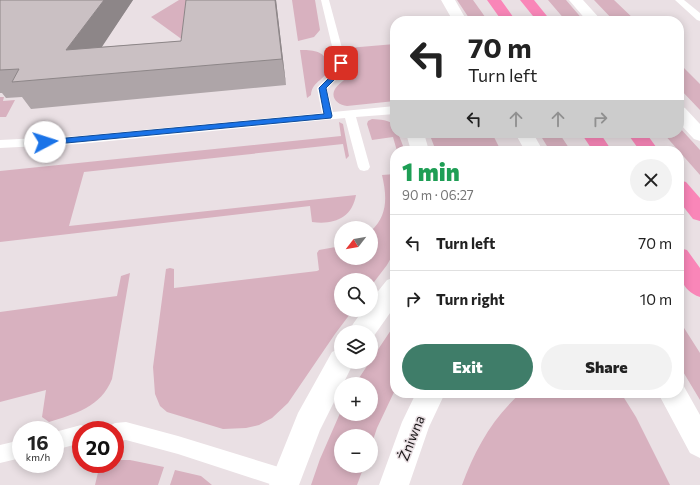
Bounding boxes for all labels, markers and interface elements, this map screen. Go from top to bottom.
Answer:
text: 70 m [468,30,532,64]
icon: left [402,32,454,84]
pin [324,46,358,80]
icon: arrive [330,52,352,74]
text: Turn left [468,64,537,86]
icon: left [463,108,485,130]
icon: ahead [505,108,527,130]
icon: ahead [547,108,569,130]
icon: right [589,108,611,130]
position arrow [24,121,66,163]
text: 1 min [402,157,460,186]
button: close [630,159,672,201]
text: 90 m · 06:27 [402,187,474,203]
north arrow [334,221,378,265]
map controls [334,221,378,473]
icon: left [402,232,424,254]
text: Turn left [436,234,495,252]
text: 70 m [638,234,672,252]
button: search [334,273,378,317]
icon: right [402,288,424,310]
text: Turn right [436,290,505,308]
text: 10 m [640,290,672,308]
button: layers [334,325,378,369]
button: Exit [402,344,533,390]
button: Share [541,344,672,390]
button: + [334,377,378,421]
street label: Żniwna [394,413,428,463]
speed limit sign: 20 [72,421,124,473]
button: − [334,429,378,473]
text: 16 [27,430,49,454]
text: km/h [26,451,50,463]

